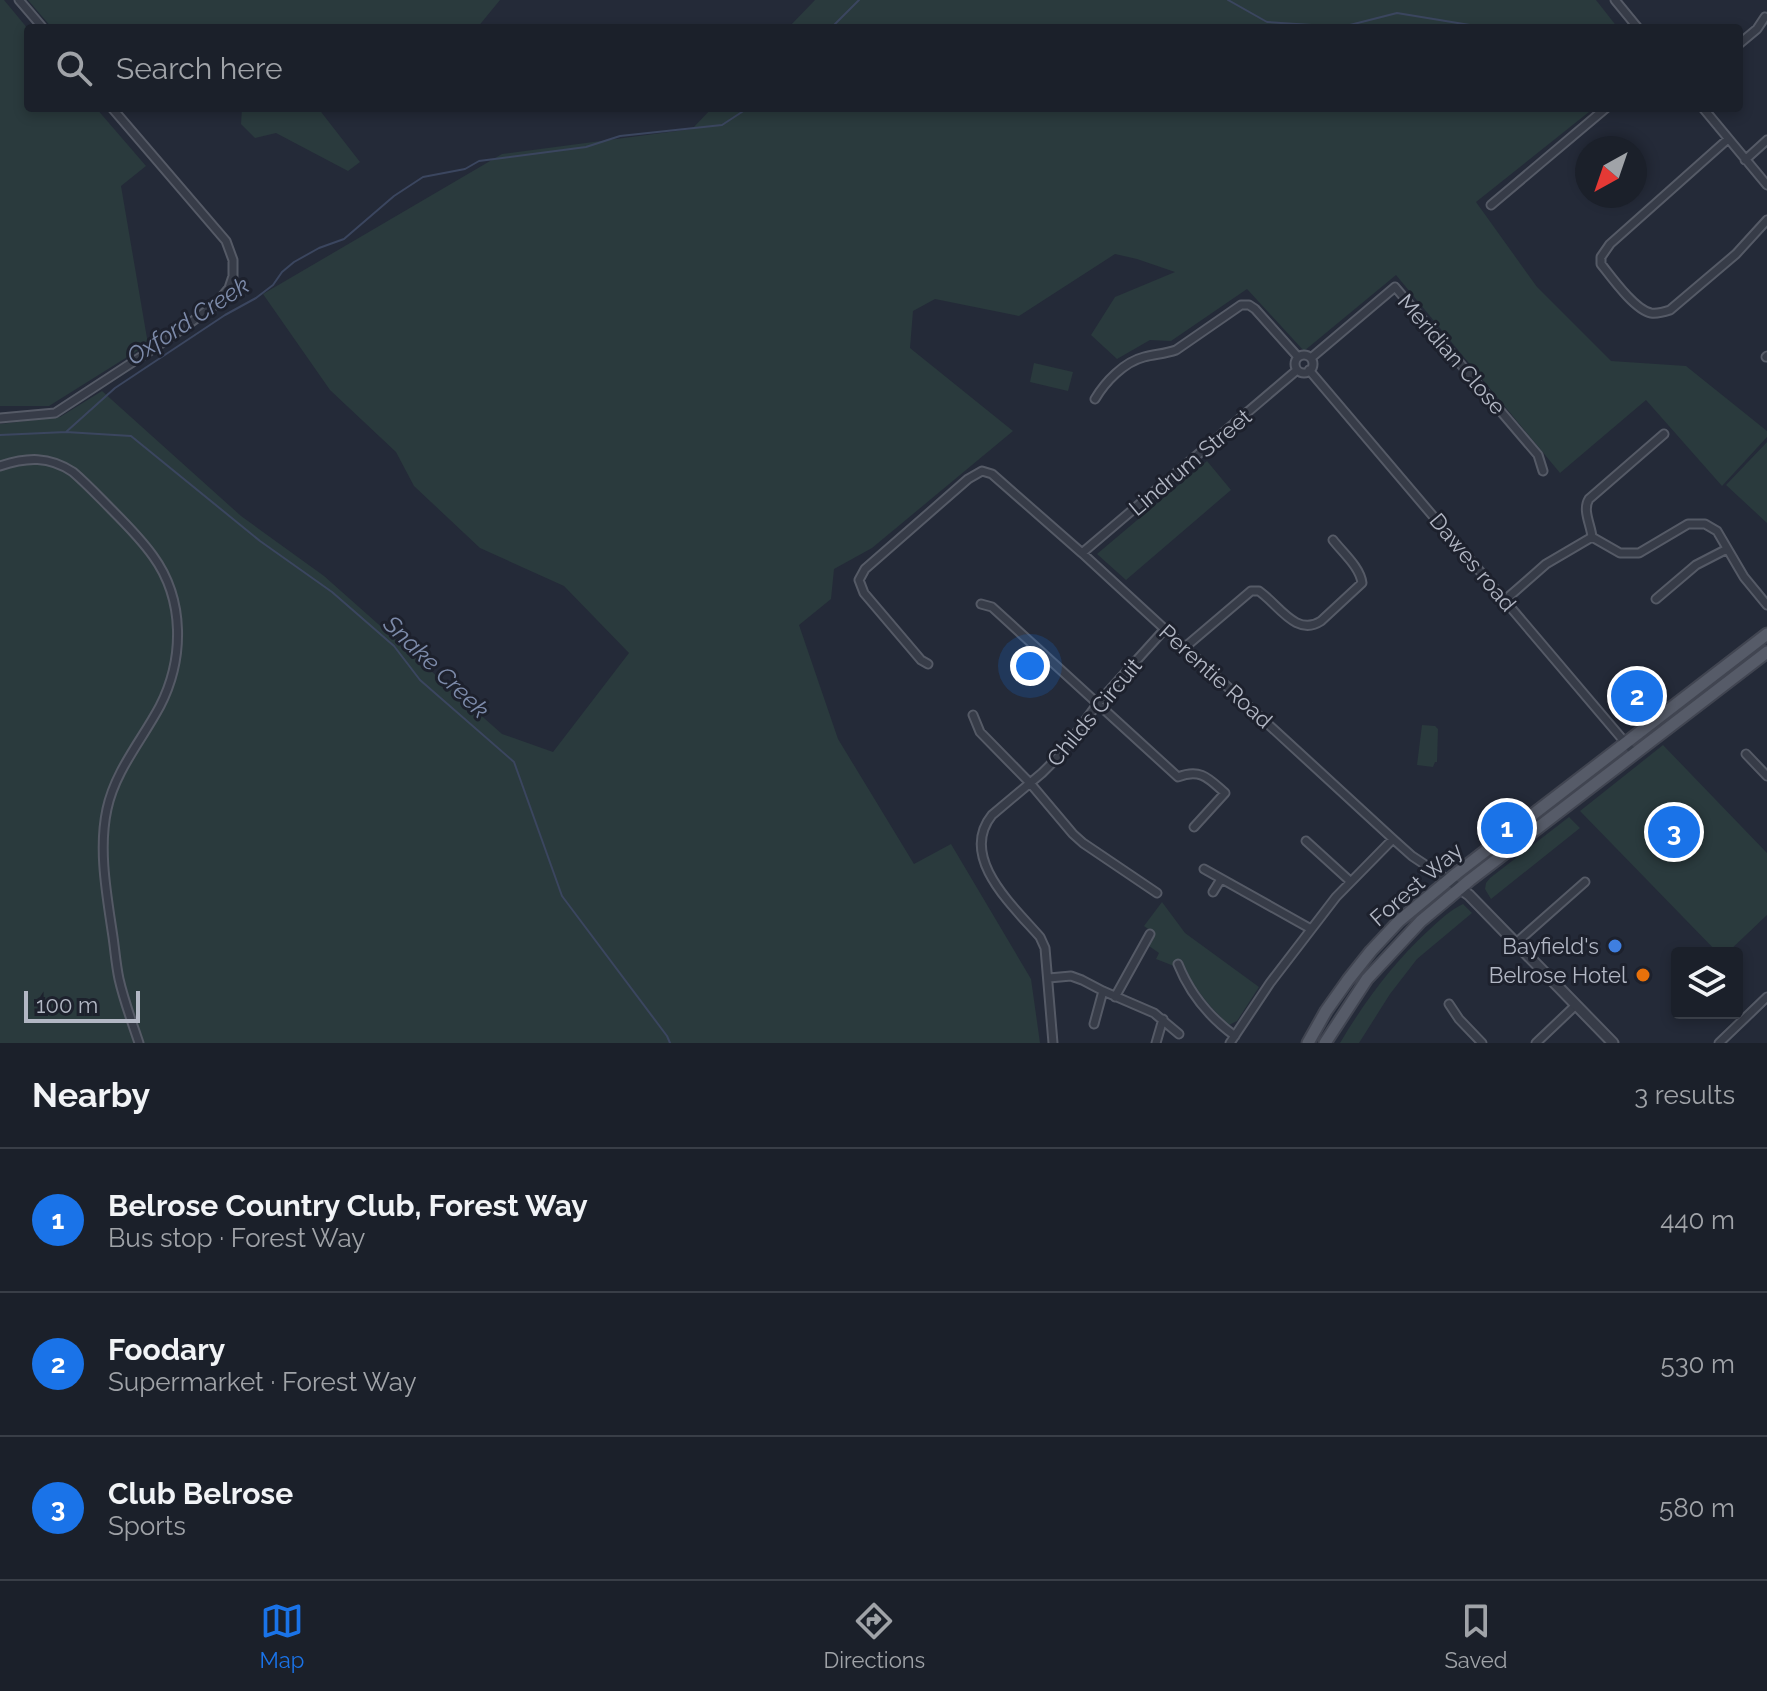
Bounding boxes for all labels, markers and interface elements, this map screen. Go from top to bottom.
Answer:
search box [24,24,1743,112]
icon: search [52,46,96,90]
text: Search here [116,51,283,86]
north arrow [1575,136,1647,208]
water label: Oxford Creek [121,270,255,371]
street label: Meridian Close [1393,288,1511,420]
street label: Lindrum Street [1124,403,1257,521]
street label: Dawes road [1424,508,1522,616]
water label: Snake Creek [377,608,495,724]
street label: Perentie Road [1154,619,1278,733]
your location [1010,646,1050,686]
street label: Childs Circuit [1041,652,1147,771]
pin: 2 [1611,666,1663,726]
pin: 1 [1481,798,1533,858]
pin: 3 [1648,802,1700,862]
street label: Forest Way [1364,837,1468,931]
place label: Bayfield's [1502,933,1599,959]
marker: Bayfield's [1606,937,1624,955]
map controls [1671,947,1743,1019]
button: layers [1671,947,1743,1019]
place label: Belrose Hotel [1489,962,1627,988]
marker: Belrose Hotel [1634,966,1652,984]
scale bar [24,987,140,1023]
text: 100 m [36,992,98,1018]
text: Nearby [32,1075,150,1115]
text: 3 results [1634,1080,1735,1110]
text: Belrose Country Club, Forest Way [108,1188,588,1223]
text: 1 [52,1205,64,1235]
text: 440 m [1660,1205,1735,1235]
text: Bus stop · Forest Way [108,1223,365,1253]
text: Foodary [108,1332,225,1367]
text: 2 [51,1349,65,1379]
text: 530 m [1661,1349,1735,1379]
text: Supermarket · Forest Way [108,1367,417,1397]
text: Club Belrose [108,1476,293,1511]
text: 3 [51,1493,65,1523]
text: 580 m [1659,1493,1735,1523]
text: Sports [108,1511,186,1541]
tab: Map [260,1599,304,1673]
tab: Directions [824,1599,925,1673]
tab: Saved [1444,1599,1507,1673]

